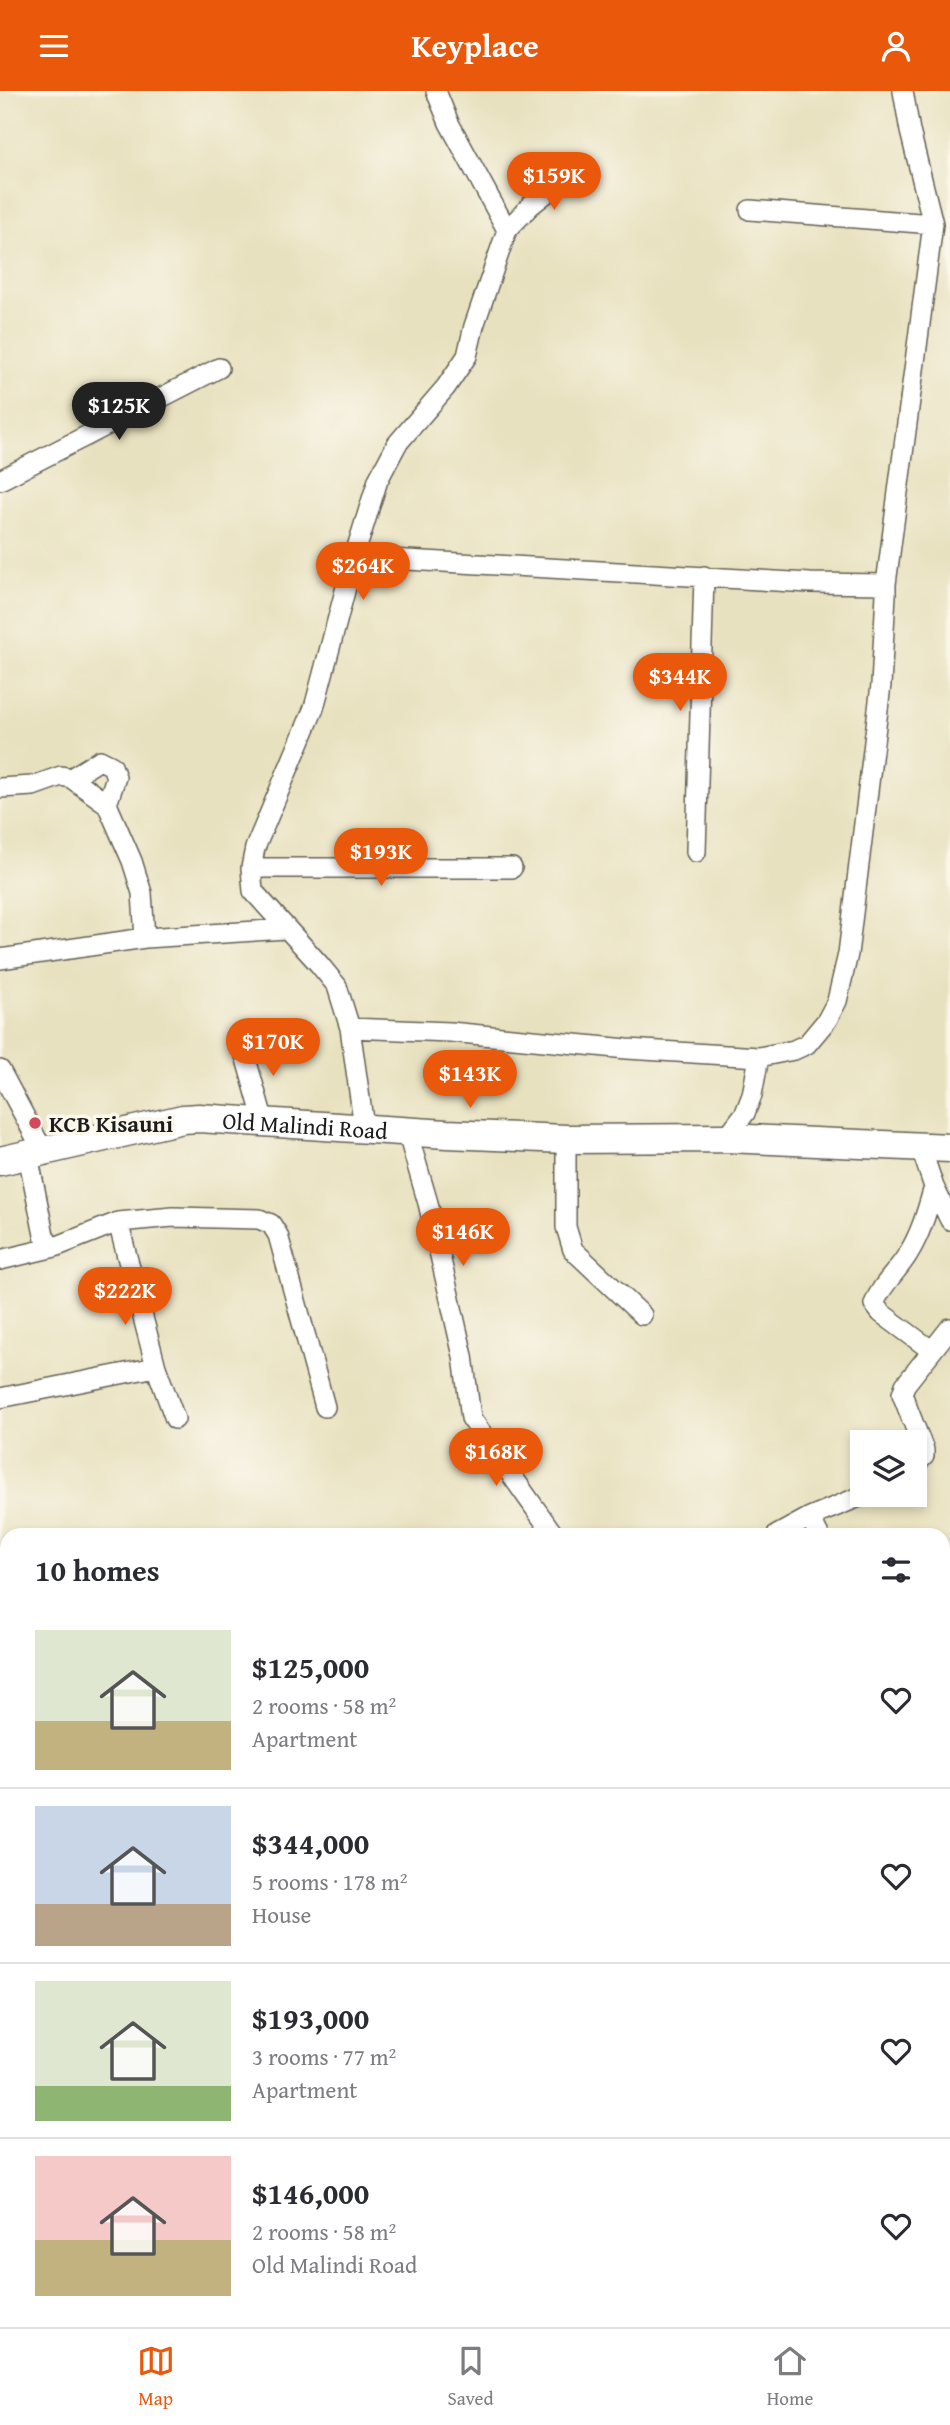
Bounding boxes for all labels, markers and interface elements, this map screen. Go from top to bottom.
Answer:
text: Keyplace [411,22,539,69]
icon: menu [35,27,73,65]
icon: person [877,27,915,65]
pin: $159K [505,152,603,212]
text: $159K [523,158,585,191]
pin: $125K [70,383,168,442]
text: $125K [88,388,150,421]
pin: $264K [314,543,412,602]
text: $264K [332,548,394,581]
pin: $344K [631,653,729,713]
text: $344K [649,659,711,692]
pin: $193K [332,829,430,888]
text: $193K [350,834,412,867]
pin: $170K [224,1019,322,1078]
text: $170K [242,1024,304,1057]
pin: $143K [421,1051,519,1110]
text: $143K [439,1056,501,1089]
street label: Old Malindi Road [221,1103,389,1147]
place label: KCB Kisauni [49,1107,173,1140]
marker: KCB Kisauni [27,1115,43,1131]
pin: $146K [414,1209,512,1268]
text: $146K [432,1214,494,1247]
pin: $222K [76,1267,174,1327]
text: $222K [94,1273,156,1306]
pin: $168K [447,1429,545,1488]
map controls [850,1430,927,1507]
button: layers [850,1430,927,1507]
text: $168K [465,1434,527,1467]
text: 10 homes [35,1548,160,1592]
icon: filters [877,1551,915,1589]
text: $125,000 [252,1645,369,1689]
icon: home [91,1658,175,1742]
icon: heart [877,1681,915,1719]
text: 2 rooms · 58 m² [252,1689,396,1722]
text: Apartment [252,1722,357,1755]
text: $344,000 [252,1821,369,1865]
icon: home [91,1834,175,1918]
icon: heart [877,1857,915,1895]
text: 5 rooms · 178 m² [252,1865,407,1898]
text: House [252,1898,311,1931]
text: $193,000 [252,1996,369,2040]
icon: home [91,2009,175,2093]
icon: heart [877,2032,915,2070]
text: 3 rooms · 77 m² [252,2040,396,2073]
text: Apartment [252,2073,357,2106]
text: $146,000 [252,2171,369,2215]
icon: home [91,2184,175,2268]
icon: heart [877,2207,915,2245]
text: 2 rooms · 58 m² [252,2215,396,2248]
text: Old Malindi Road [252,2248,417,2281]
tab: Map [137,2342,175,2412]
tab: Saved [448,2342,494,2412]
tab: Home [767,2342,813,2412]

